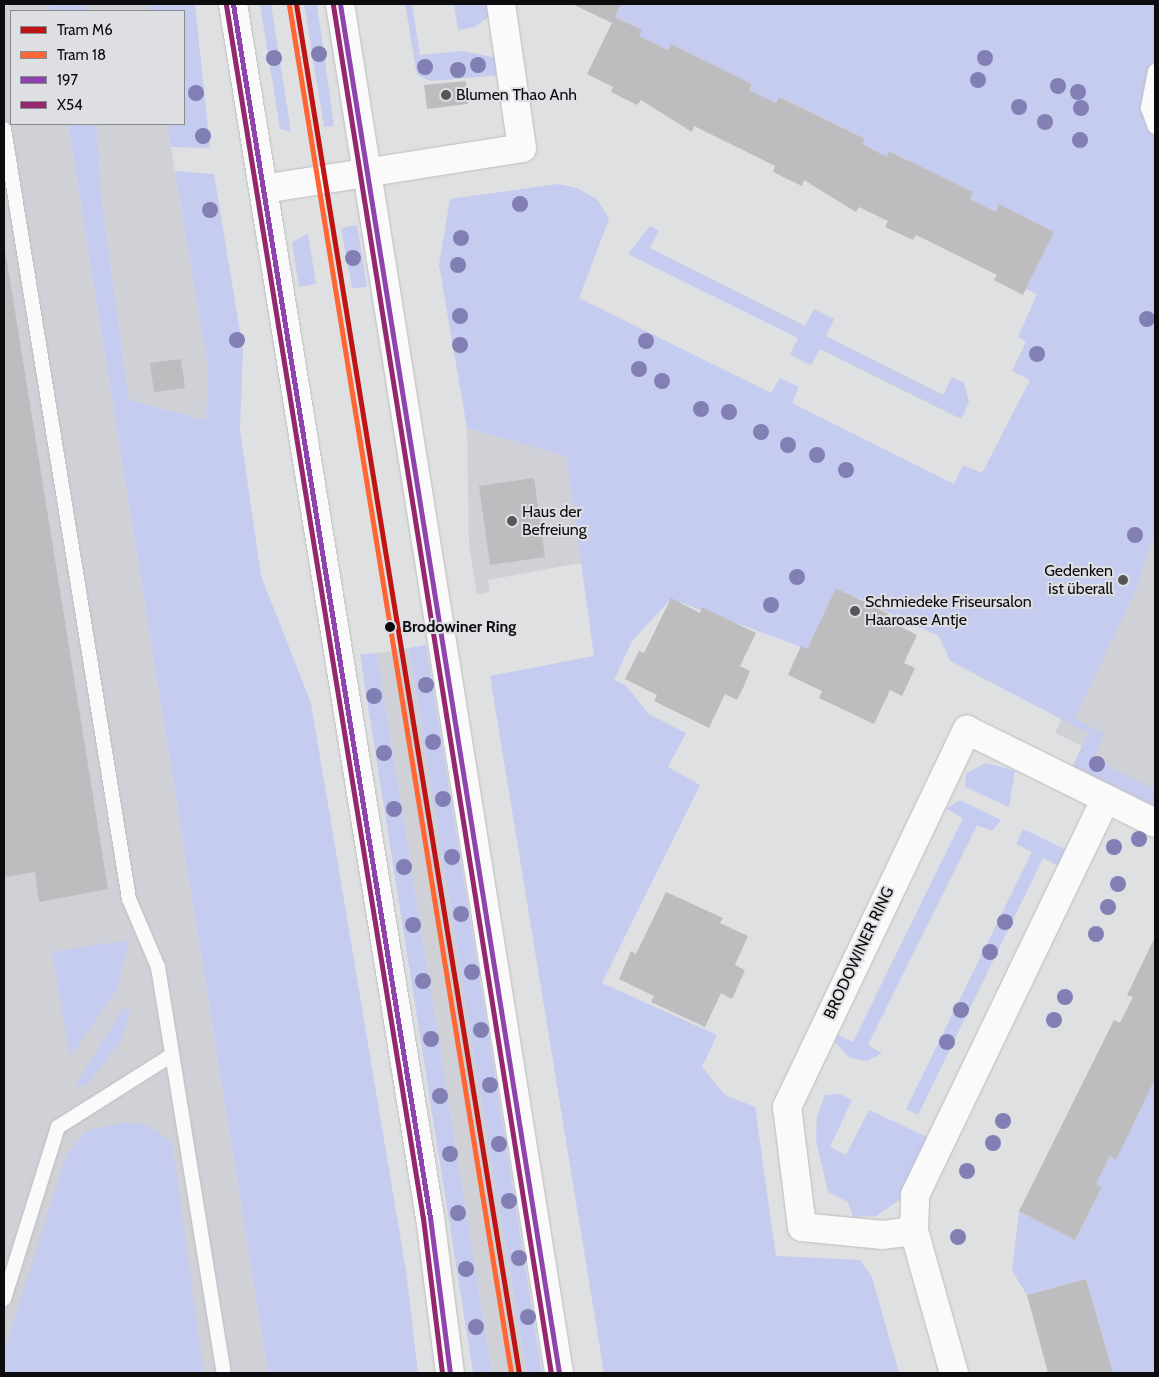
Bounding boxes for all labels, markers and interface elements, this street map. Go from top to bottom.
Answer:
legend [10,10,185,125]
text: Tram M6 [57,21,113,39]
text: Tram 18 [57,46,106,64]
text: 197 [57,71,78,89]
place label: Blumen Thao Anh [456,85,577,105]
marker: Blumen Thao Anh [440,89,452,101]
text: X54 [57,96,83,114]
place label: Haus der Befreiung [522,502,587,540]
marker: Haus der Befreiung [506,515,518,527]
place label: Gedenken ist überall [1044,561,1113,599]
marker: Gedenken ist überall [1117,574,1129,586]
place label: Schmiedeke Friseursalon Haaroase Antje [865,592,1032,630]
marker: Schmiedeke Friseursalon Haaroase Antje [849,605,861,617]
place label: Brodowiner Ring [402,617,516,637]
marker: Brodowiner Ring [382,619,398,635]
street label: BRODOWINER RING [820,884,898,1022]

